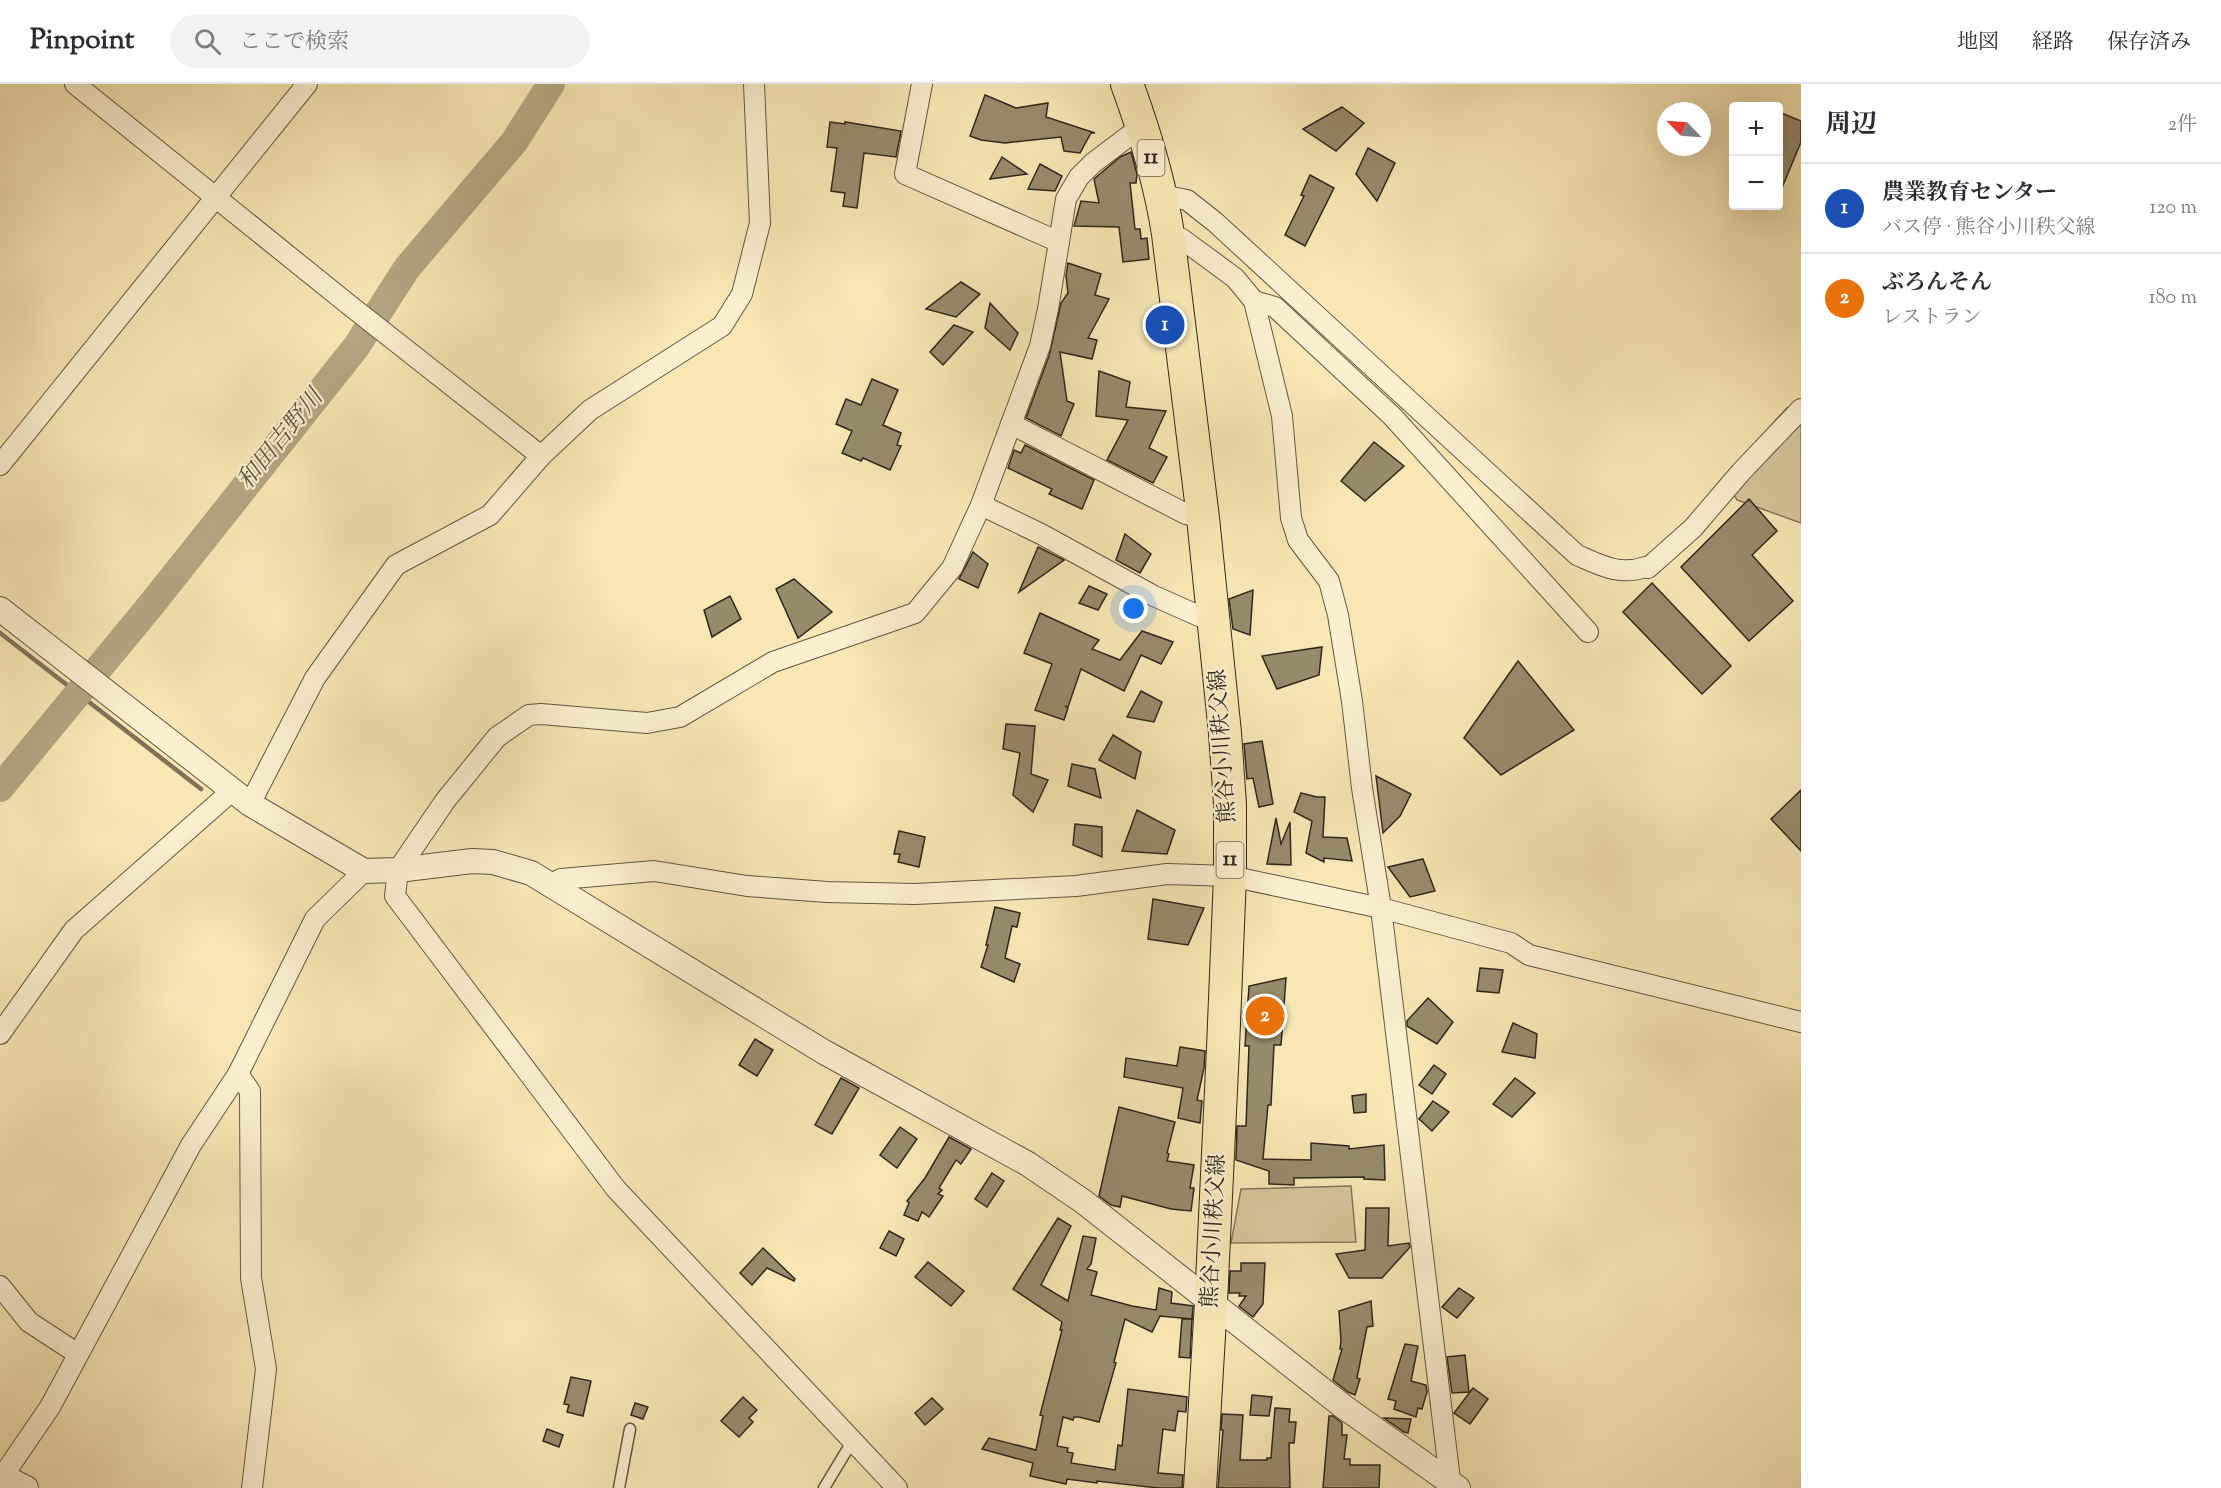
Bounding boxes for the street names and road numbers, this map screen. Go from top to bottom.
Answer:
road number: 11 [1138,140,1164,176]
street label: 熊谷小川秩父線 [1203,668,1245,824]
road number: 11 [1216,842,1244,878]
street label: 熊谷小川秩父線 [1195,1153,1235,1309]

